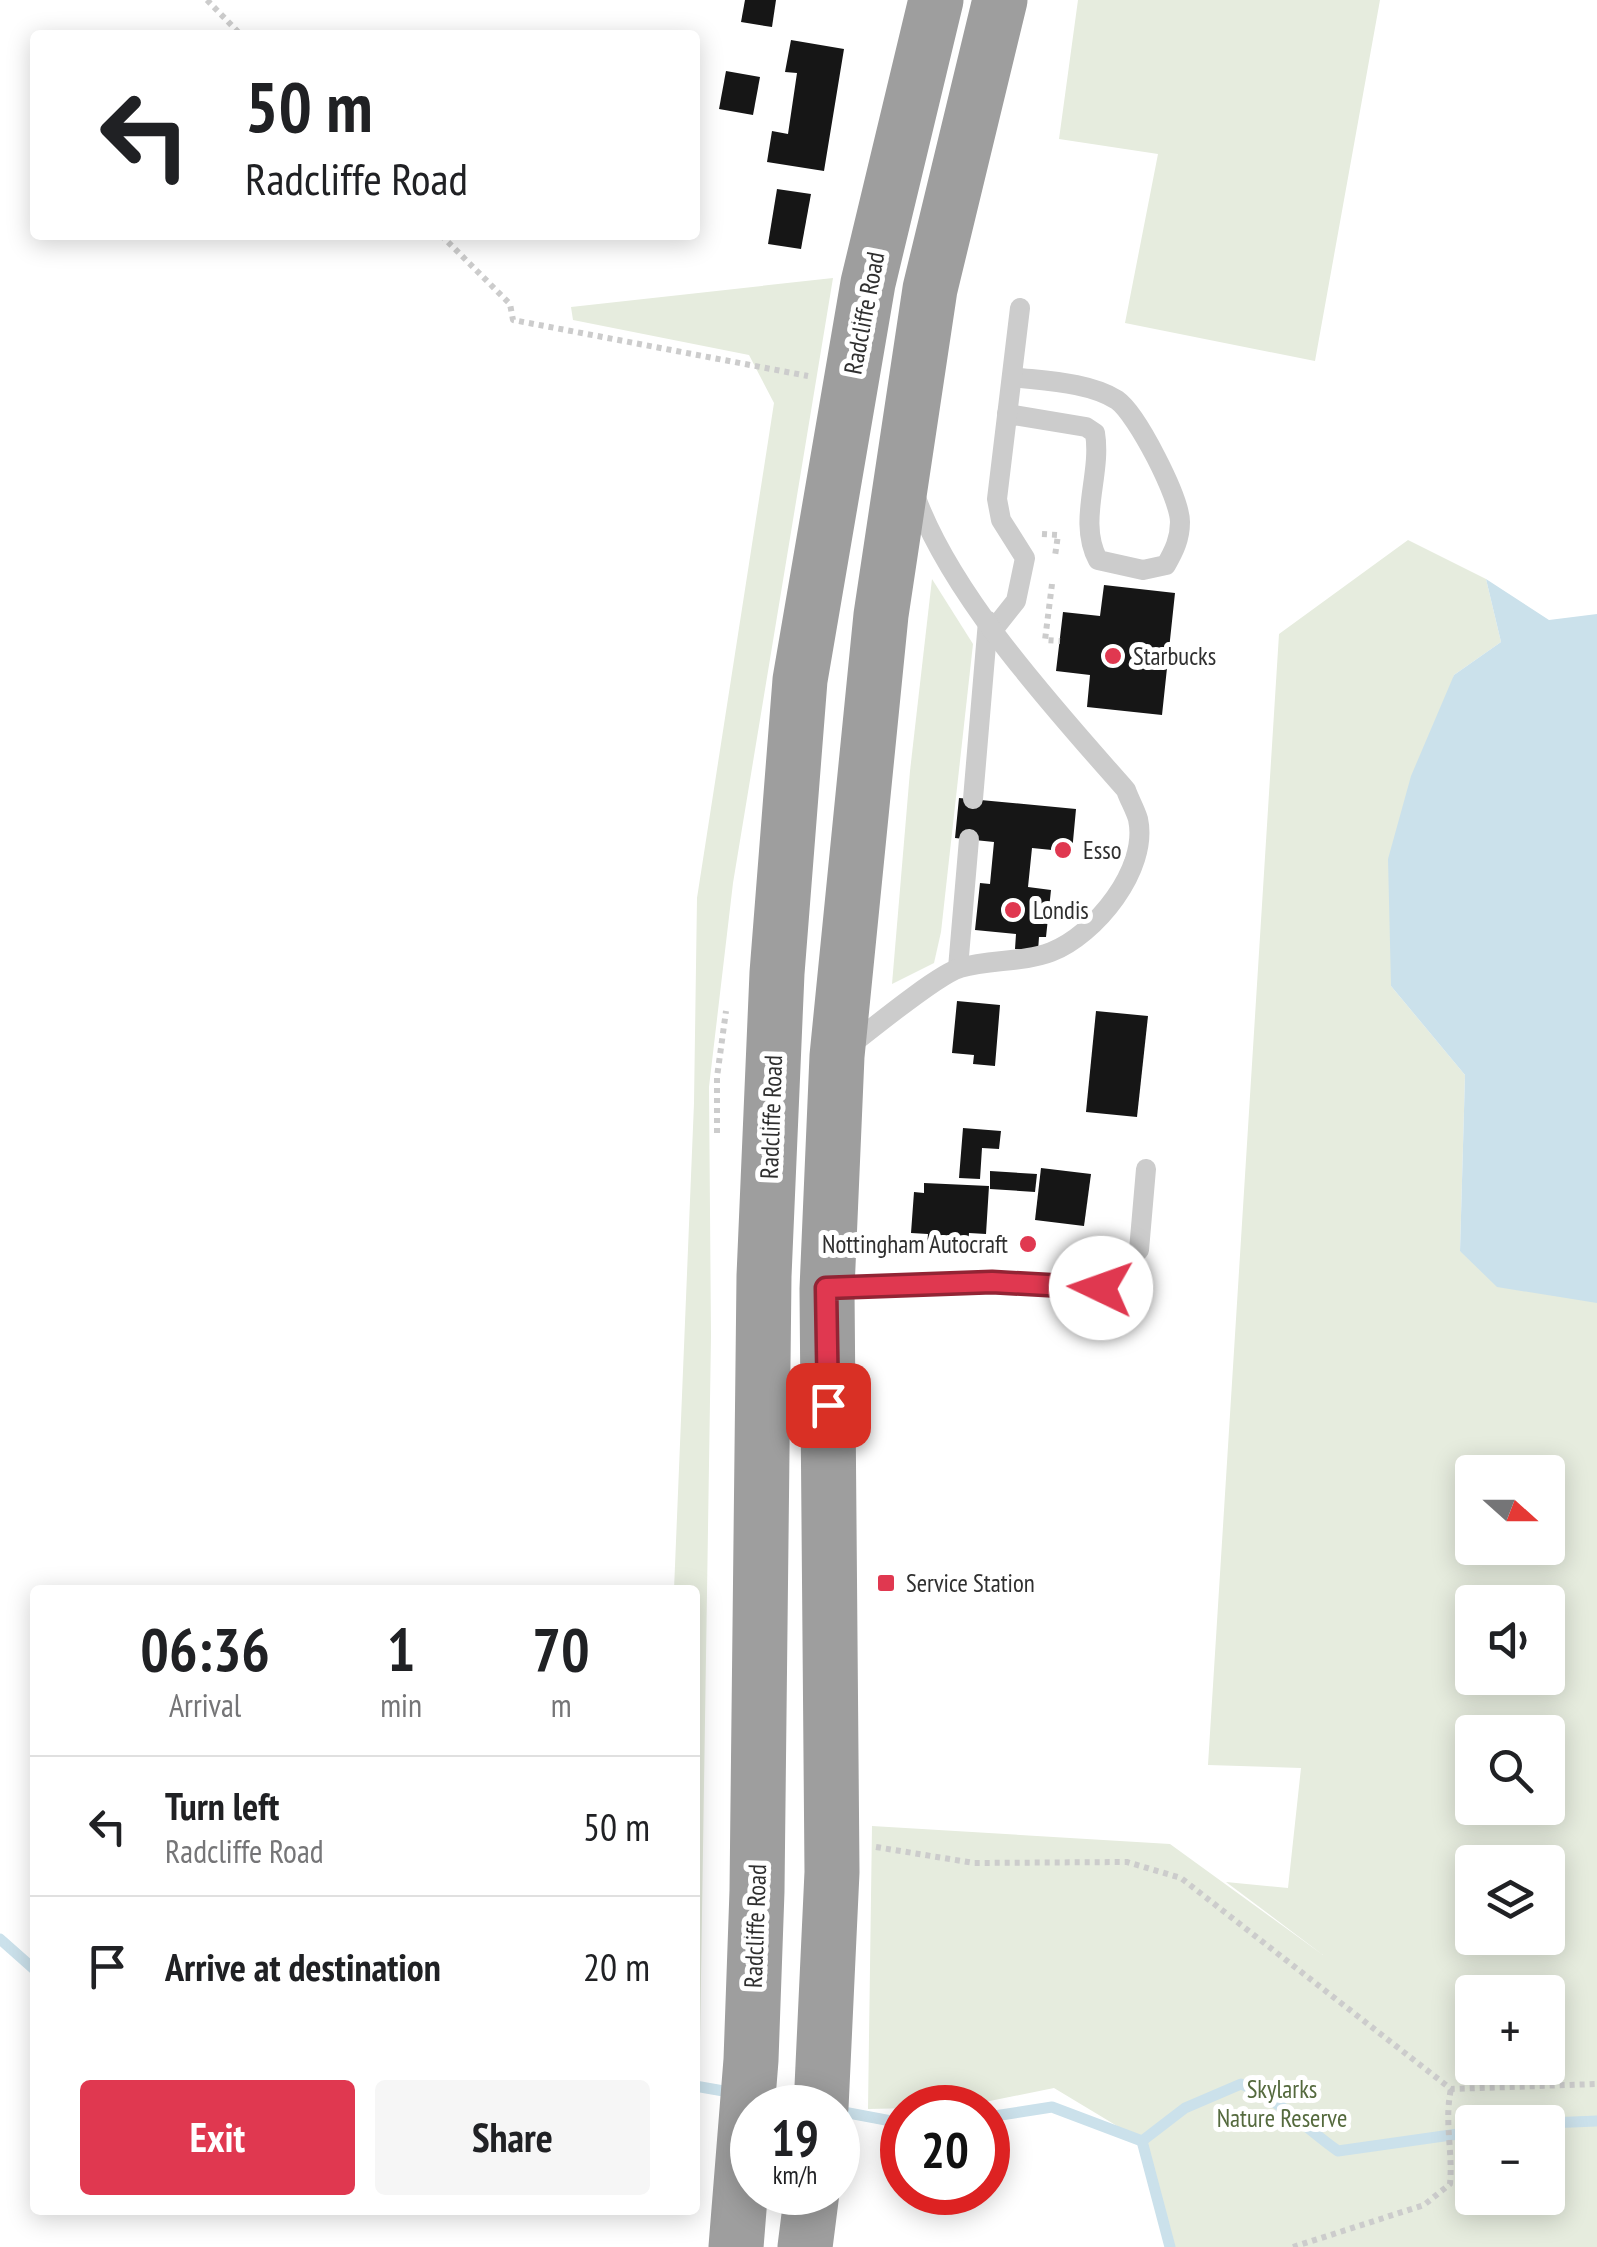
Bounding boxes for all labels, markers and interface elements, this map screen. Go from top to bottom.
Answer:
text: 50 m [245,61,373,151]
icon: left [80,70,210,200]
text: Radcliffe Road [245,149,468,207]
street label: Radcliffe Road [836,249,892,377]
place label: Starbucks [1133,640,1216,672]
marker: Starbucks [1102,645,1124,667]
place label: Esso [1083,834,1121,866]
marker: Esso [1052,839,1074,861]
place label: Londis [1033,894,1089,926]
marker: Londis [1002,899,1024,921]
street label: Radcliffe Road [753,1055,789,1179]
place label: Nottingham Autocraft [822,1228,1008,1260]
marker: Nottingham Autocraft [1017,1233,1039,1255]
position arrow [1049,1236,1153,1340]
pin [786,1363,871,1448]
icon: arrive [801,1378,856,1433]
north arrow [1455,1455,1565,1565]
map controls [1455,1455,1565,2215]
place label: Service Station [906,1567,1035,1599]
marker: Service Station [875,1572,897,1594]
button: sound [1455,1585,1565,1695]
text: 06:36 [140,1610,270,1688]
text: 1 [387,1610,416,1688]
text: 70 [532,1610,590,1688]
text: Arrival [169,1684,241,1726]
text: min [380,1684,422,1726]
text: m [551,1684,571,1726]
button: search [1455,1715,1565,1825]
text: Turn left [165,1781,279,1830]
icon: left [80,1799,135,1854]
text: 50 m [583,1802,650,1851]
text: Radcliffe Road [165,1830,324,1872]
button: layers [1455,1845,1565,1955]
street label: Radcliffe Road [737,1864,773,1988]
icon: arrive [80,1939,135,1994]
text: Arrive at destination [165,1942,441,1991]
text: 20 m [583,1942,650,1991]
button: + [1455,1975,1565,2085]
park label: Skylarks Nature Reserve [1217,2073,1347,2134]
button: Exit [80,2080,355,2195]
button: Share [375,2080,650,2195]
speed limit sign: 20 [880,2085,1010,2215]
text: 19 [771,2105,819,2170]
button: − [1455,2105,1565,2215]
text: km/h [773,2159,817,2191]

